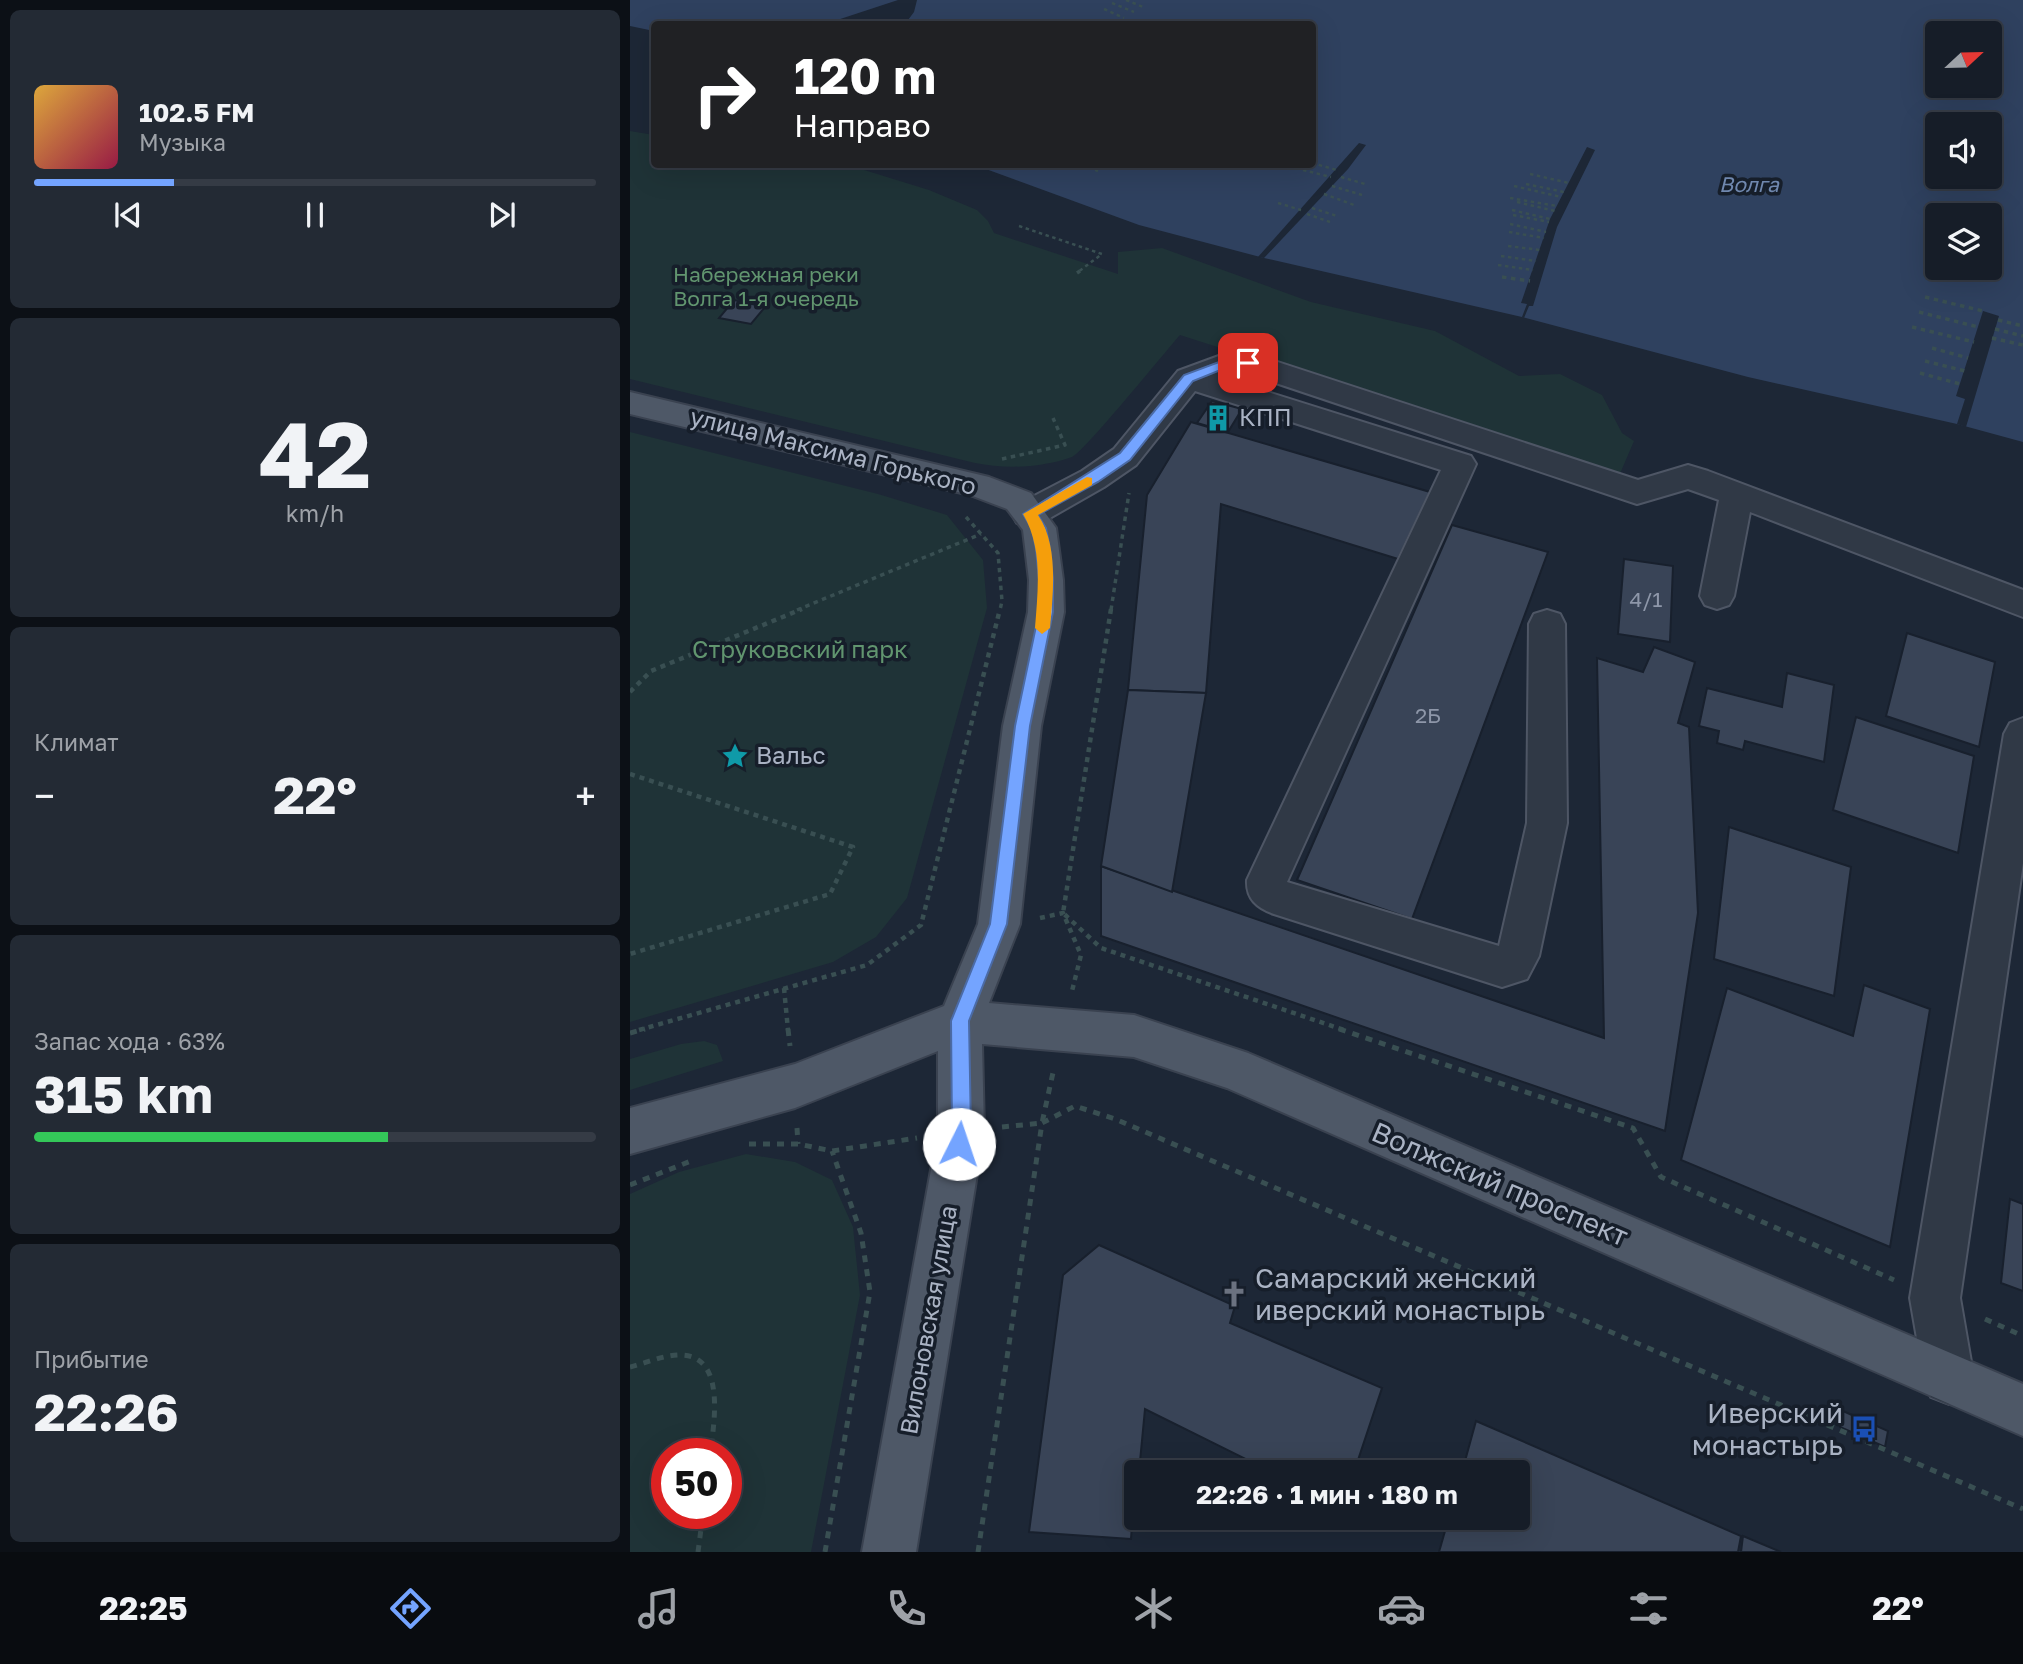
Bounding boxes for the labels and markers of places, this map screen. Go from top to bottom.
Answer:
pin [1218,333,1278,393]
place label: КПП [1239,402,1292,431]
building icon: КПП [1203,403,1233,433]
place label: Вальс [756,740,826,769]
place icon: Вальс [720,741,750,771]
place label: Самарский женский иверский монастырь [1255,1261,1545,1326]
church icon: Самарский женский иверский монастырь [1219,1279,1249,1309]
place label: Иверский монастырь [1692,1396,1843,1461]
bus stop icon: Иверский монастырь [1849,1414,1879,1444]

